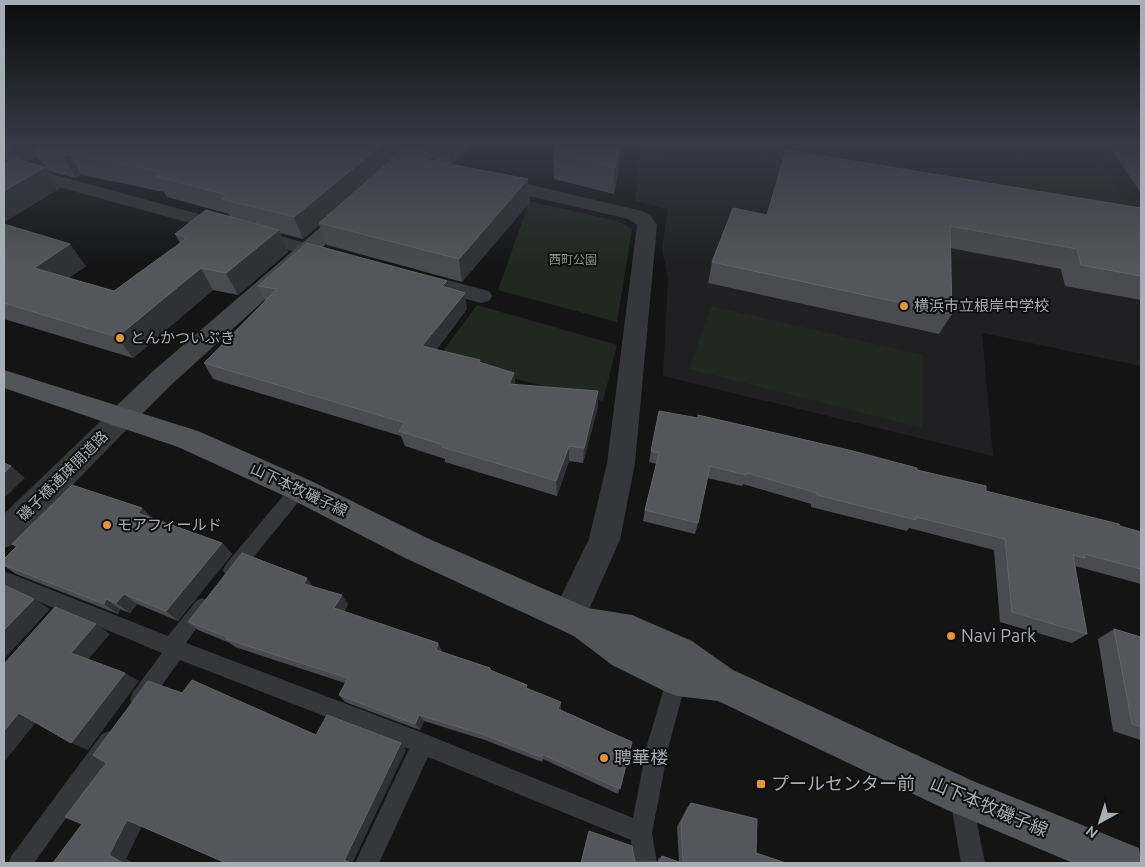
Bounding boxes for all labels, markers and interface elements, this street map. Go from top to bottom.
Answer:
park label: 西町公園 [549,253,597,266]
place label: 横浜市立根岸中学校 [914,297,1049,314]
marker: 横浜市立根岸中学校 [898,300,910,312]
place label: とんかついぶき [130,329,235,346]
marker: とんかついぶき [114,332,126,344]
street label: 磯子橋通疎開道路 [14,427,111,524]
street label: 山下本牧磯子線 [248,460,350,519]
place label: モアフィールド [117,516,222,533]
marker: モアフィールド [101,519,113,531]
place label: Navi Park [961,625,1036,645]
marker: Navi Park [945,630,957,642]
place label: 聘華楼 [614,747,668,767]
marker: 聘華楼 [598,752,610,764]
street label: 山下本牧磯子線 [927,772,1051,840]
place label: プールセンター前 [771,773,915,793]
marker: プールセンター前 [755,778,767,790]
north arrow [1075,797,1125,847]
text: N [1083,823,1101,842]

